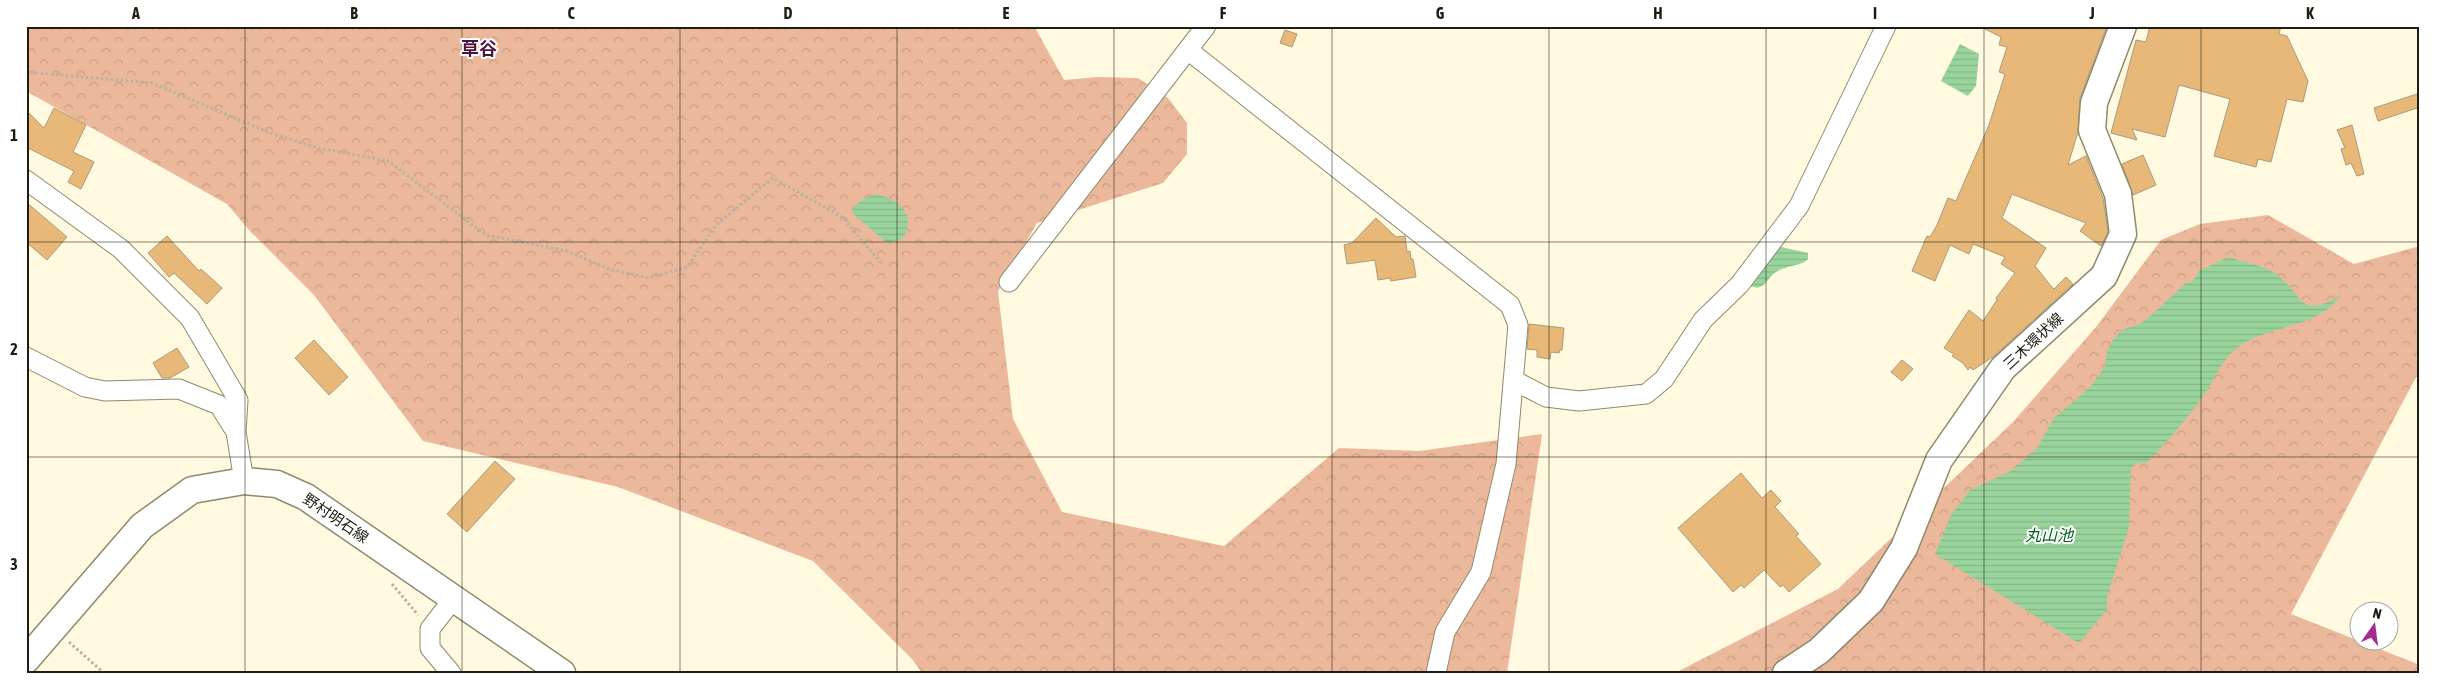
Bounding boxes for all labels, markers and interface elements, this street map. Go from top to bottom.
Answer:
text: A [131,4,140,22]
text: B [350,4,358,22]
text: C [567,4,575,22]
text: D [784,4,793,22]
text: E [1003,4,1010,22]
text: F [1220,4,1227,22]
text: G [1436,4,1445,22]
text: H [1653,4,1663,22]
text: I [1873,4,1877,22]
text: J [2088,4,2095,22]
text: K [2306,4,2314,22]
district label: 草谷 [461,38,497,59]
text: 1 [10,126,18,144]
street label: 三木環状線 [2000,309,2066,373]
text: 2 [10,340,18,358]
street label: 野村明石線 [300,490,372,546]
water label: 丸山池 [2025,526,2075,544]
text: 3 [10,555,18,573]
north arrow [2348,602,2398,652]
text: N [2371,605,2383,622]

